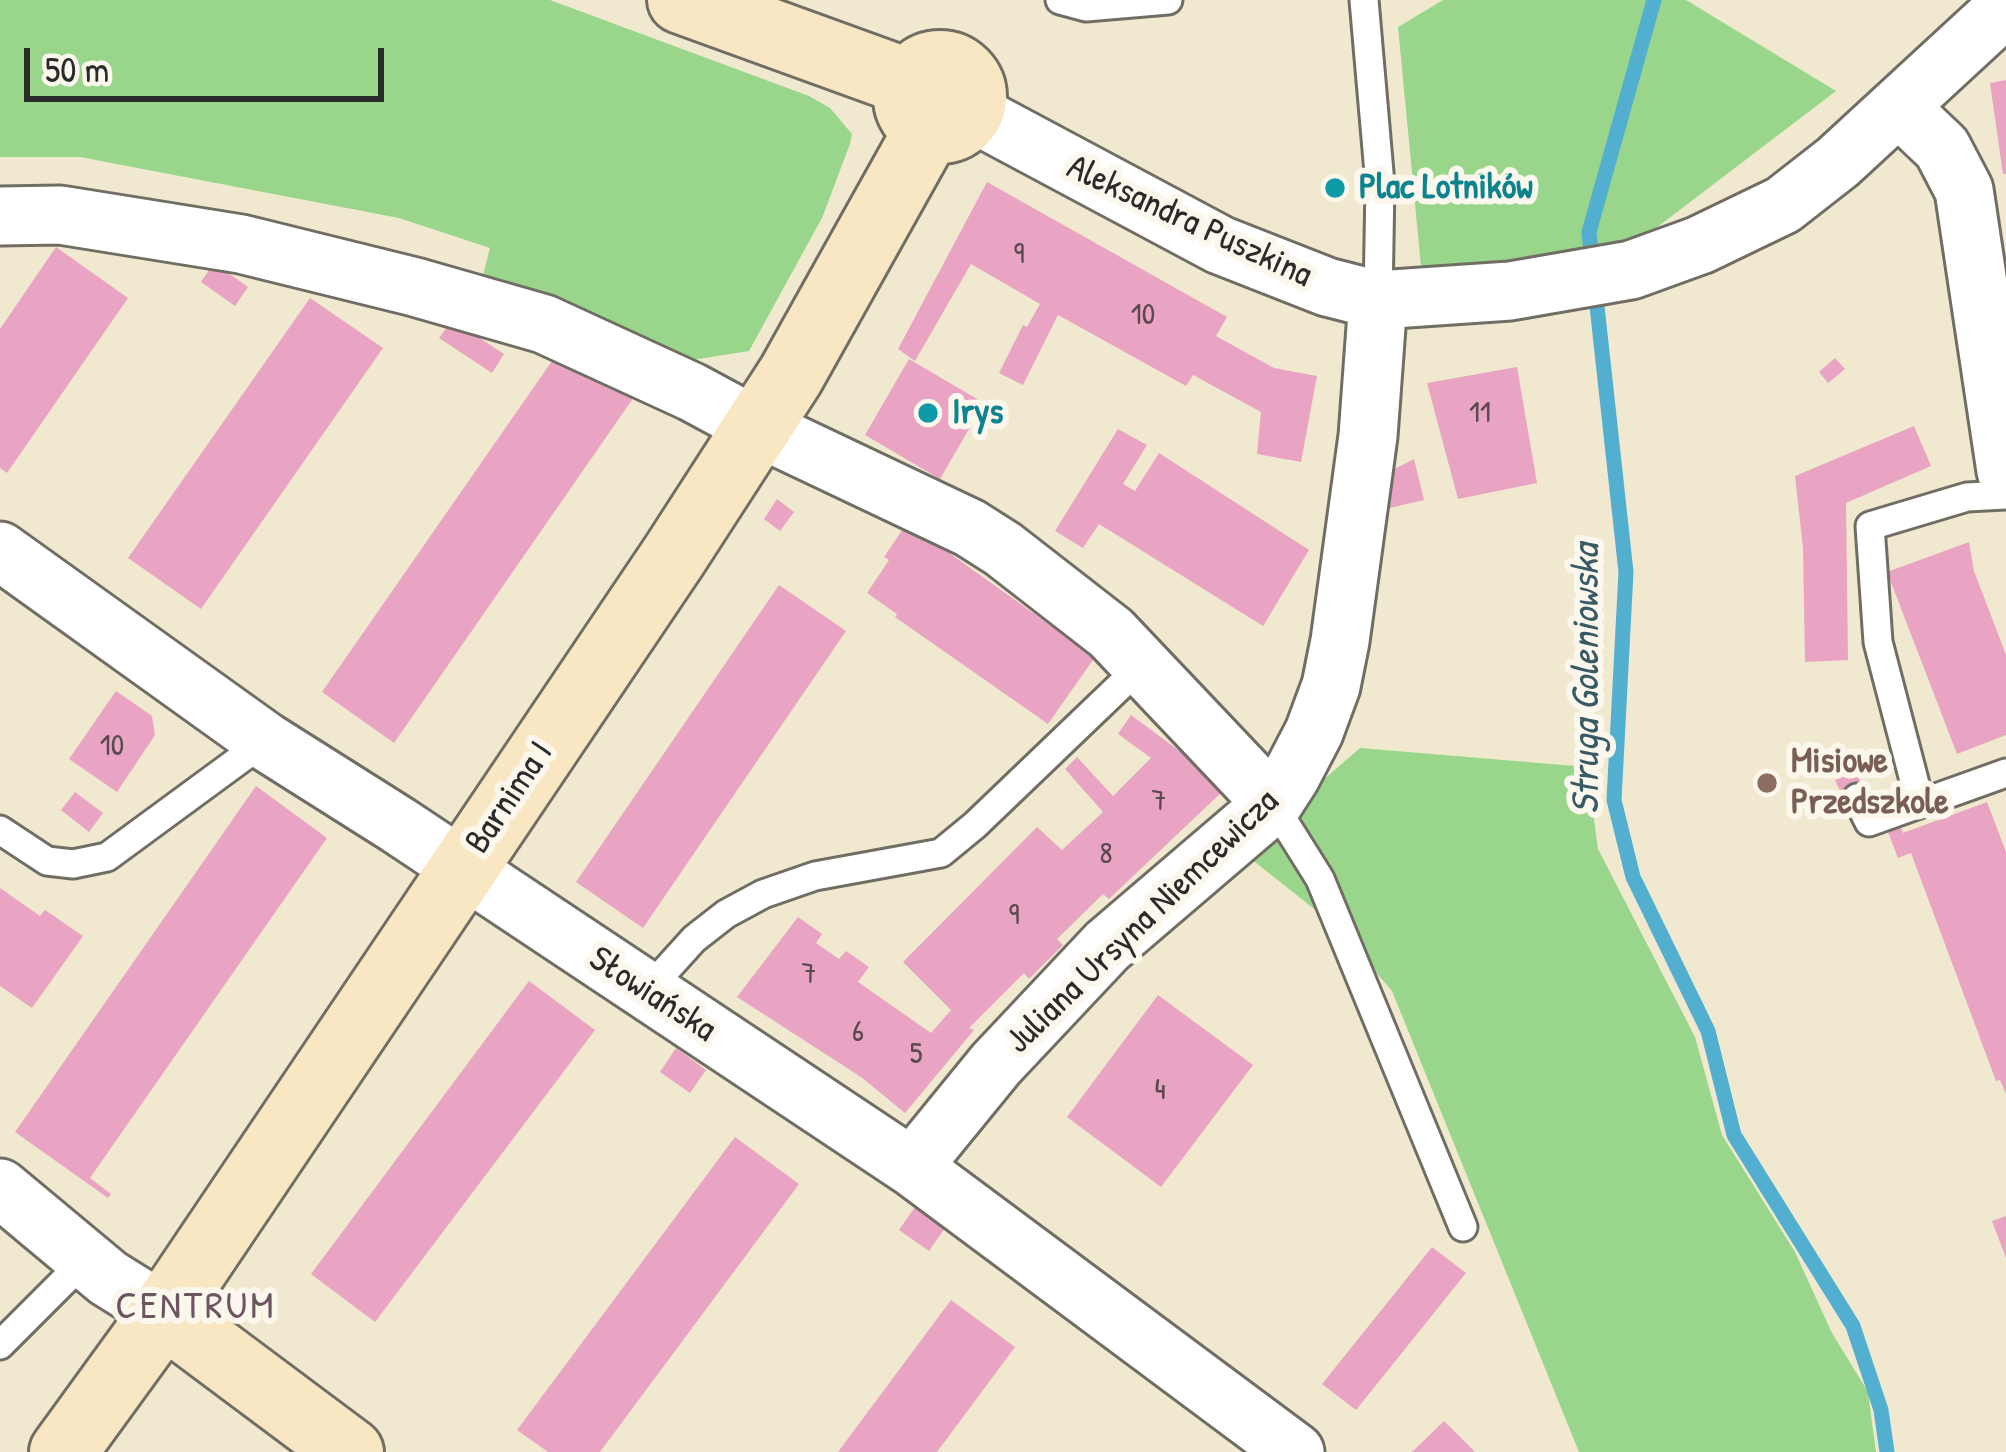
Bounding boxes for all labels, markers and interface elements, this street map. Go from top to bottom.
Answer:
scale bar [30,24,390,98]
text: 50 m [45,44,109,93]
street label: Aleksandra Puszkina [1060,146,1318,298]
place label: Plac Lotników [1359,166,1533,210]
marker: Plac Lotników [1322,175,1348,201]
house number: 9 [1013,237,1025,273]
house number: 10 [1131,298,1155,334]
place label: Irys [952,391,1003,435]
house number: 11 [1469,396,1491,432]
marker: Irys [915,400,941,426]
water label: Struga Goleniowska [1565,544,1611,814]
house number: 10 [100,729,124,765]
street label: Barnima I [457,734,563,862]
place label: Misiowe Przedszkole [1791,740,1949,825]
marker: Misiowe Przedszkole [1754,770,1780,796]
street label: Juliana Ursyna Niemcewicza [998,781,1288,1063]
house number: 7 [1152,784,1166,820]
house number: 8 [1100,837,1112,873]
house number: 9 [1008,898,1020,934]
street label: Słowiańska [580,938,724,1052]
house number: 7 [802,957,816,993]
house number: 6 [852,1015,864,1051]
house number: 5 [910,1037,922,1073]
house number: 4 [1154,1073,1166,1109]
district label: CENTRUM [116,1285,276,1331]

